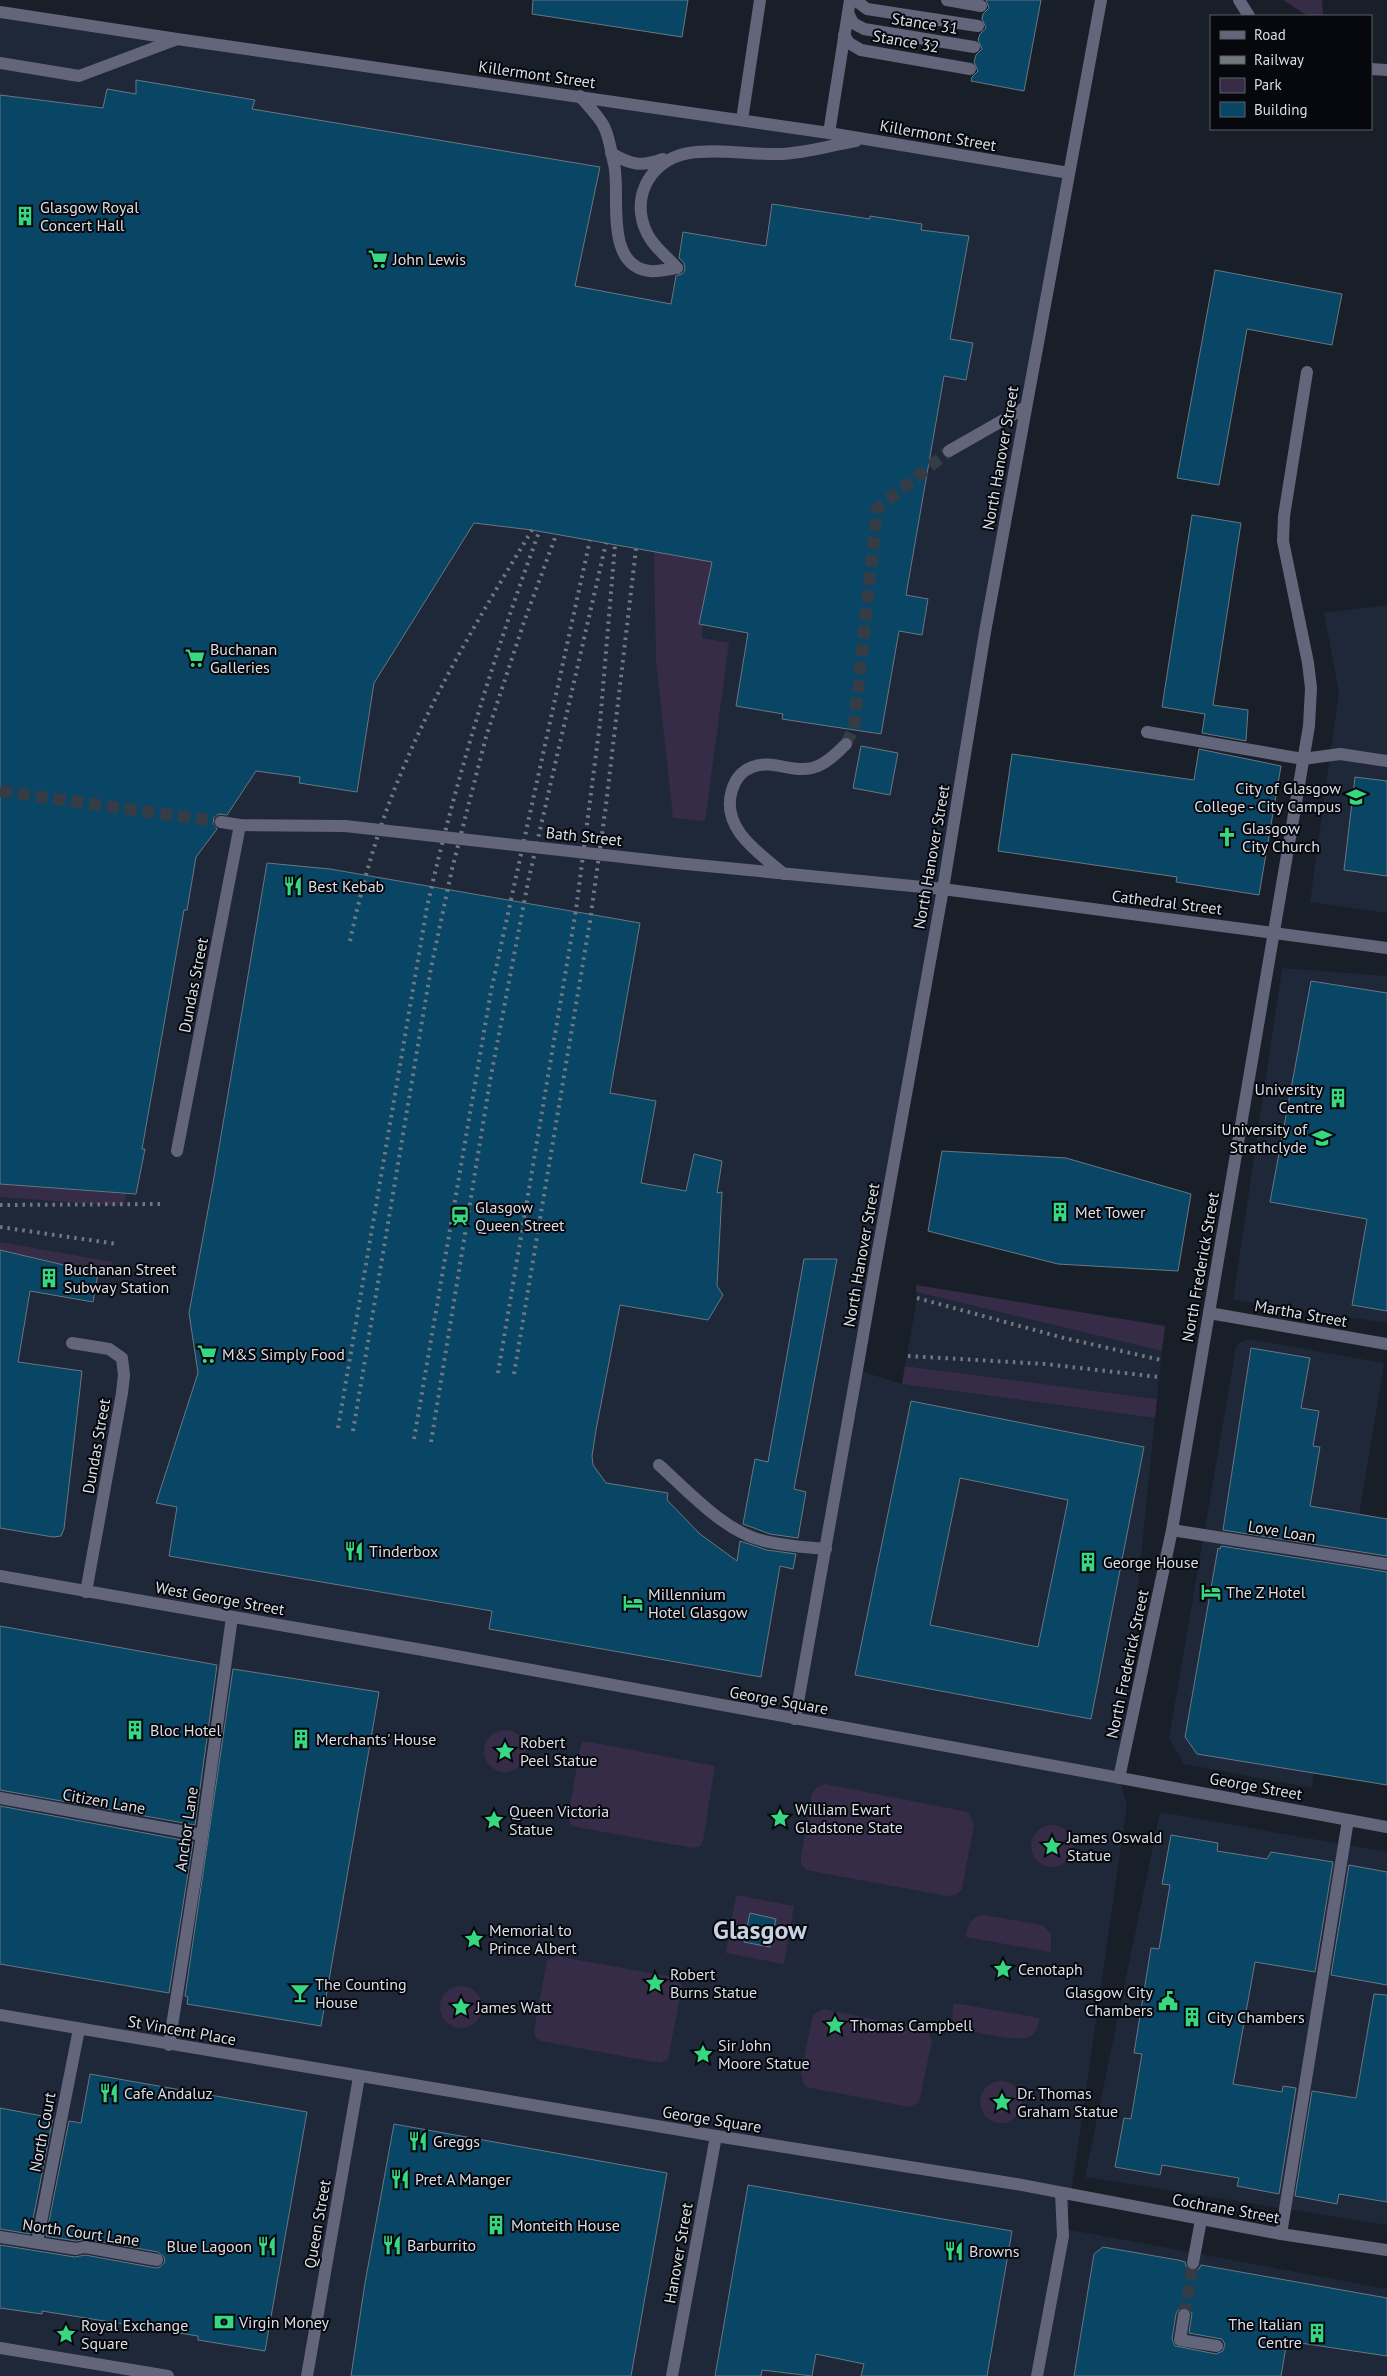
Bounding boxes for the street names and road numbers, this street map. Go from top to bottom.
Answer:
street label: Stance 31 [890,8,960,38]
street label: Stance 32 [871,25,941,57]
street label: Killermont Street [477,56,597,92]
street label: Killermont Street [878,115,998,155]
street label: North Hanover Street [977,384,1023,532]
street label: North Hanover Street [908,783,954,931]
street label: Bath Street [545,822,624,850]
street label: Cathedral Street [1111,885,1224,919]
street label: Dundas Street [174,935,212,1034]
street label: North Hanover Street [838,1181,884,1329]
street label: North Frederick Street [1177,1190,1223,1343]
street label: Martha Street [1253,1295,1349,1331]
street label: Dundas Street [78,1396,114,1495]
street label: Love Loan [1247,1516,1317,1546]
street label: West George Street [154,1577,287,1619]
street label: North Frederick Street [1101,1587,1153,1740]
street label: George Square [728,1681,830,1719]
street label: George Street [1208,1768,1304,1804]
street label: Citizen Lane [61,1784,147,1818]
street label: Anchor Lane [170,1785,202,1873]
street label: St Vincent Place [126,2011,238,2049]
street label: North Court [24,2090,60,2174]
street label: George Square [661,2101,763,2137]
street label: Queen Street [299,2178,335,2270]
street label: Cochrane Street [1171,2189,1282,2227]
street label: Hanover Street [659,2200,697,2305]
street label: North Court Lane [21,2214,141,2250]

